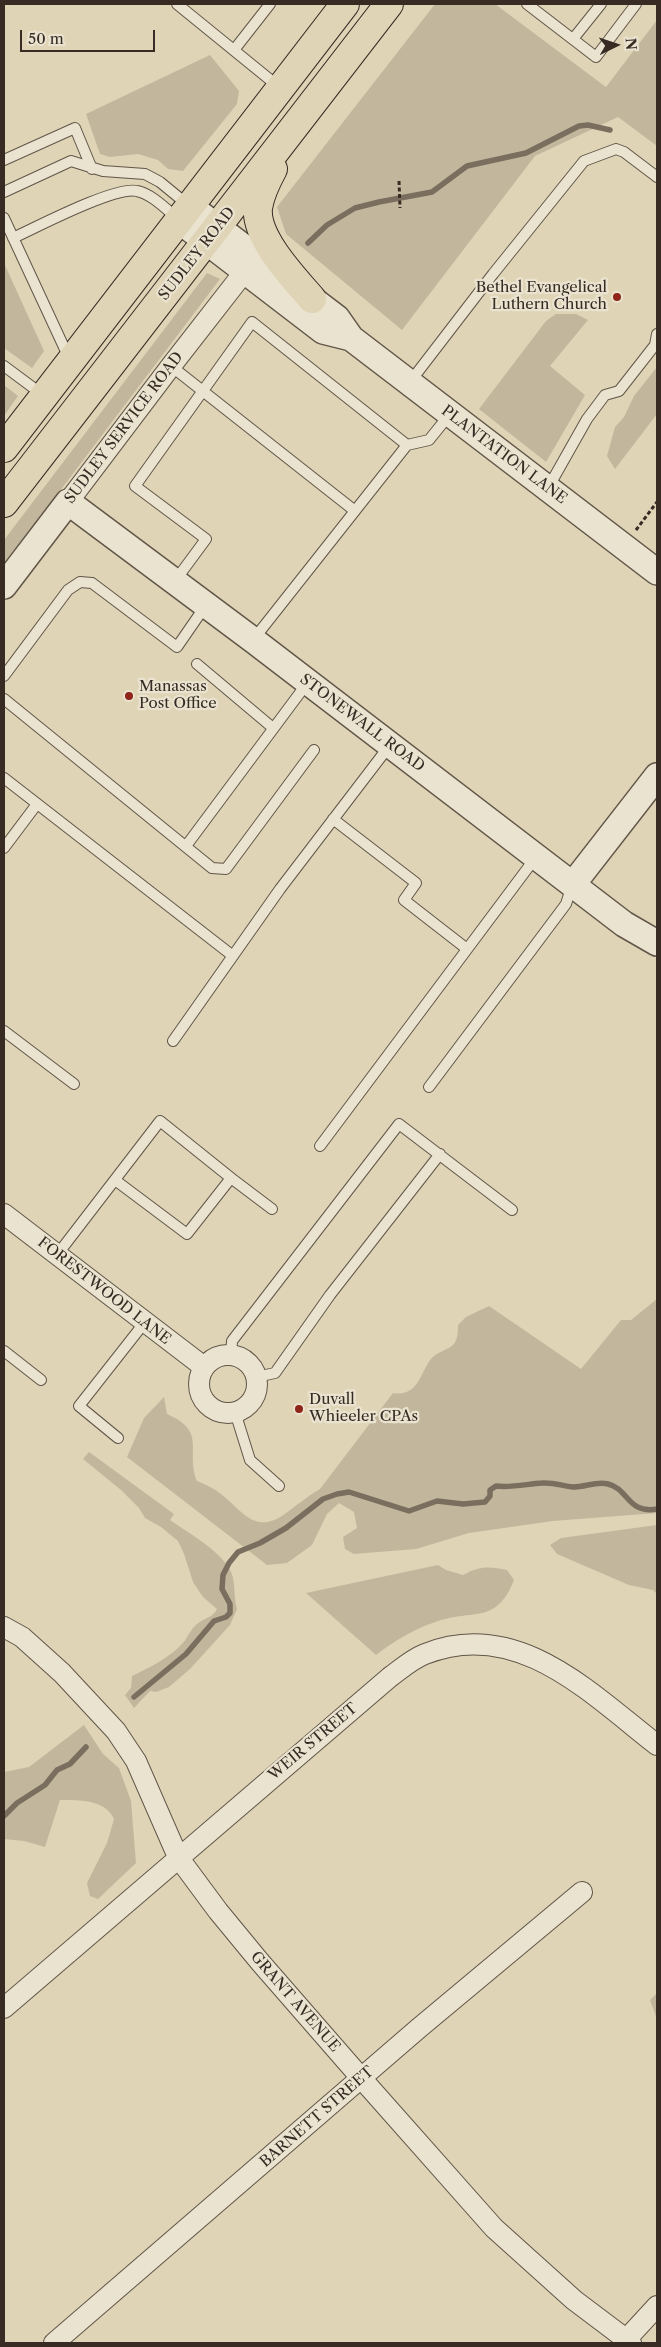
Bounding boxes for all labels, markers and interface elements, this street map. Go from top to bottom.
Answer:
scale bar [22,20,158,52]
north arrow [591,20,641,70]
text: 50 m [28,29,64,48]
text: N [622,37,640,51]
street label: SUDLEY ROAD [155,204,239,304]
place label: Bethel Evangelical Luthern Church [476,279,607,314]
marker: Bethel Evangelical Luthern Church [611,291,623,303]
street label: SUDLEY SERVICE ROAD [61,349,187,507]
street label: PLANTATION LANE [438,402,570,508]
street label: STONEWALL ROAD [296,670,428,776]
place label: Manassas Post Office [139,678,217,713]
marker: Manassas Post Office [123,690,135,702]
street label: FORESTWOOD LANE [34,1233,174,1349]
place label: Duvall Whieeler CPAs [309,1391,418,1426]
marker: Duvall Whieeler CPAs [293,1403,305,1415]
street label: WEIR STREET [265,1700,361,1784]
street label: GRANT AVENUE [246,1948,344,2056]
street label: BARNETT STREET [257,2063,377,2171]

